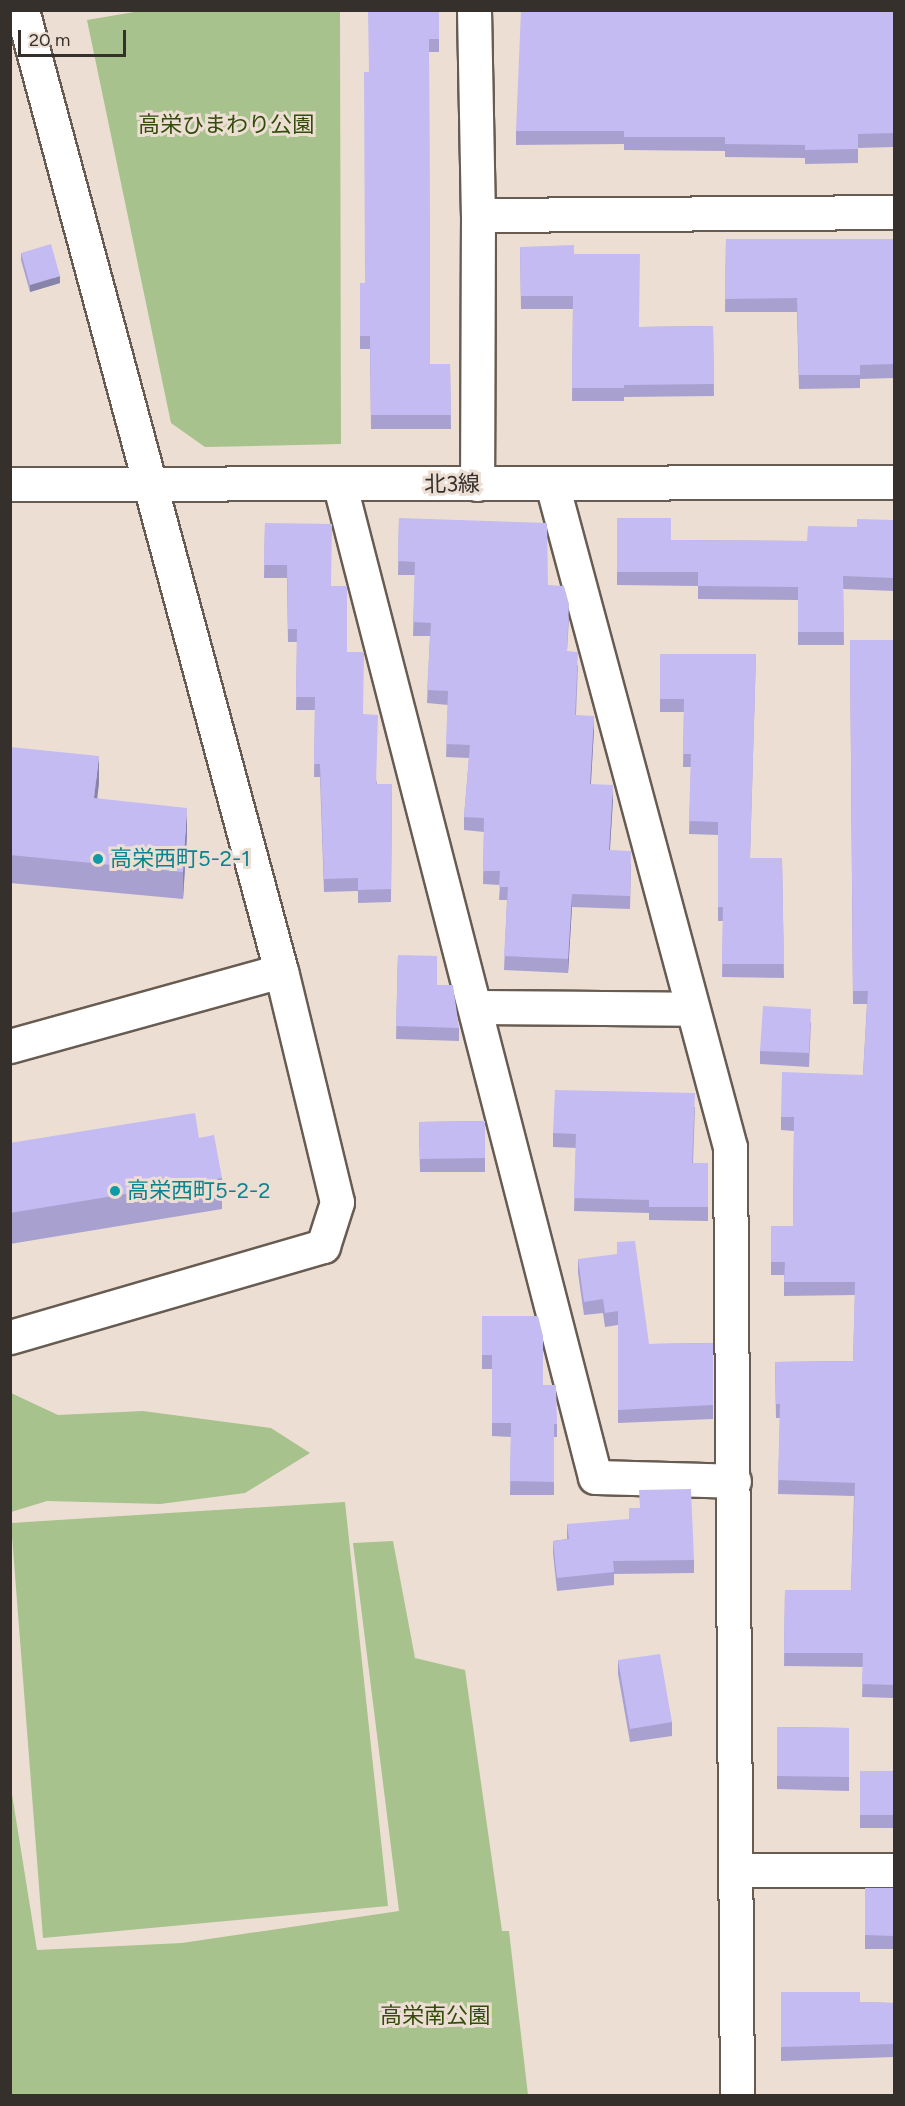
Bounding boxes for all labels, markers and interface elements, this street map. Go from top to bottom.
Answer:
scale bar [21,18,129,56]
text: 20 m [29,29,70,51]
park label: 高栄ひまわり公園 [138,112,314,138]
street label: 北3線 [424,470,480,498]
place label: 高栄西町5-2-1 [110,846,250,872]
marker: 高栄西町5-2-1 [91,852,105,866]
place label: 高栄西町5-2-2 [127,1178,271,1204]
marker: 高栄西町5-2-2 [108,1184,122,1198]
park label: 高栄南公園 [380,2003,490,2029]

